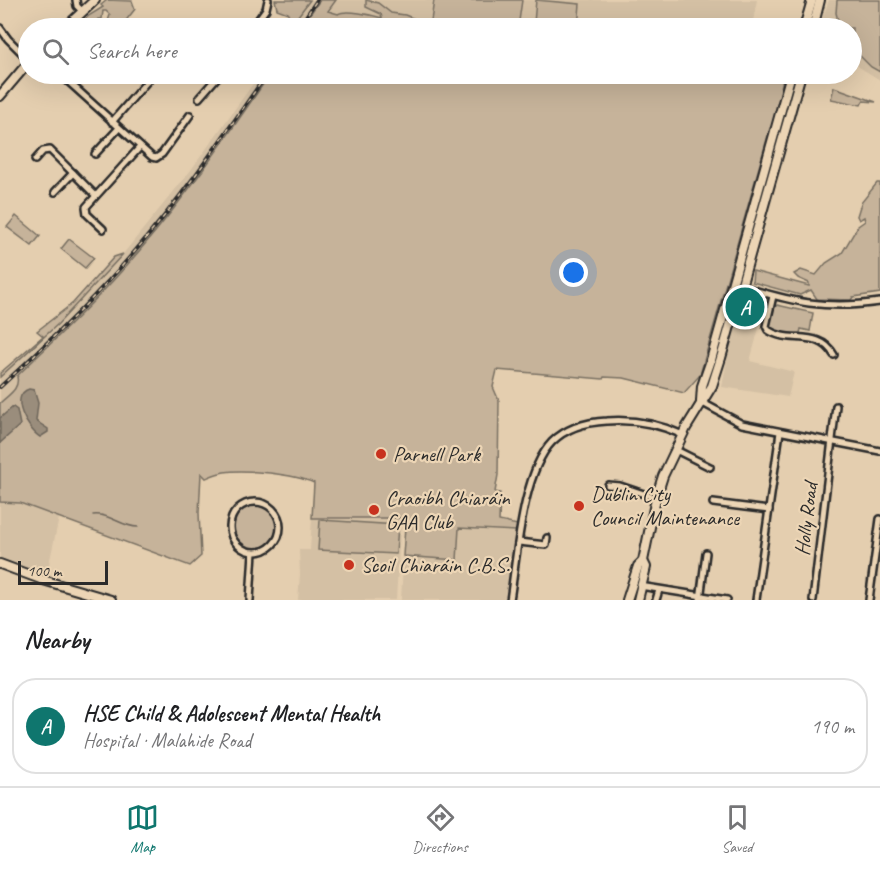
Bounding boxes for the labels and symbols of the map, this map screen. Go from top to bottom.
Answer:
your location [559,258,588,287]
pin: A [726,284,764,330]
place label: Parnell Park [393,441,481,467]
marker: Parnell Park [374,447,388,461]
street label: Holly Road [789,477,824,557]
place label: Dublin City Council Maintenance [591,481,740,531]
place label: Craoibh Chiaráin GAA Club [386,485,510,535]
marker: Dublin City Council Maintenance [572,499,586,513]
marker: Craoibh Chiaráin GAA Club [367,503,381,517]
place label: Scoil Chiaráin C.B.S. [361,552,511,578]
scale bar [18,558,108,586]
marker: Scoil Chiaráin C.B.S. [342,558,356,572]

